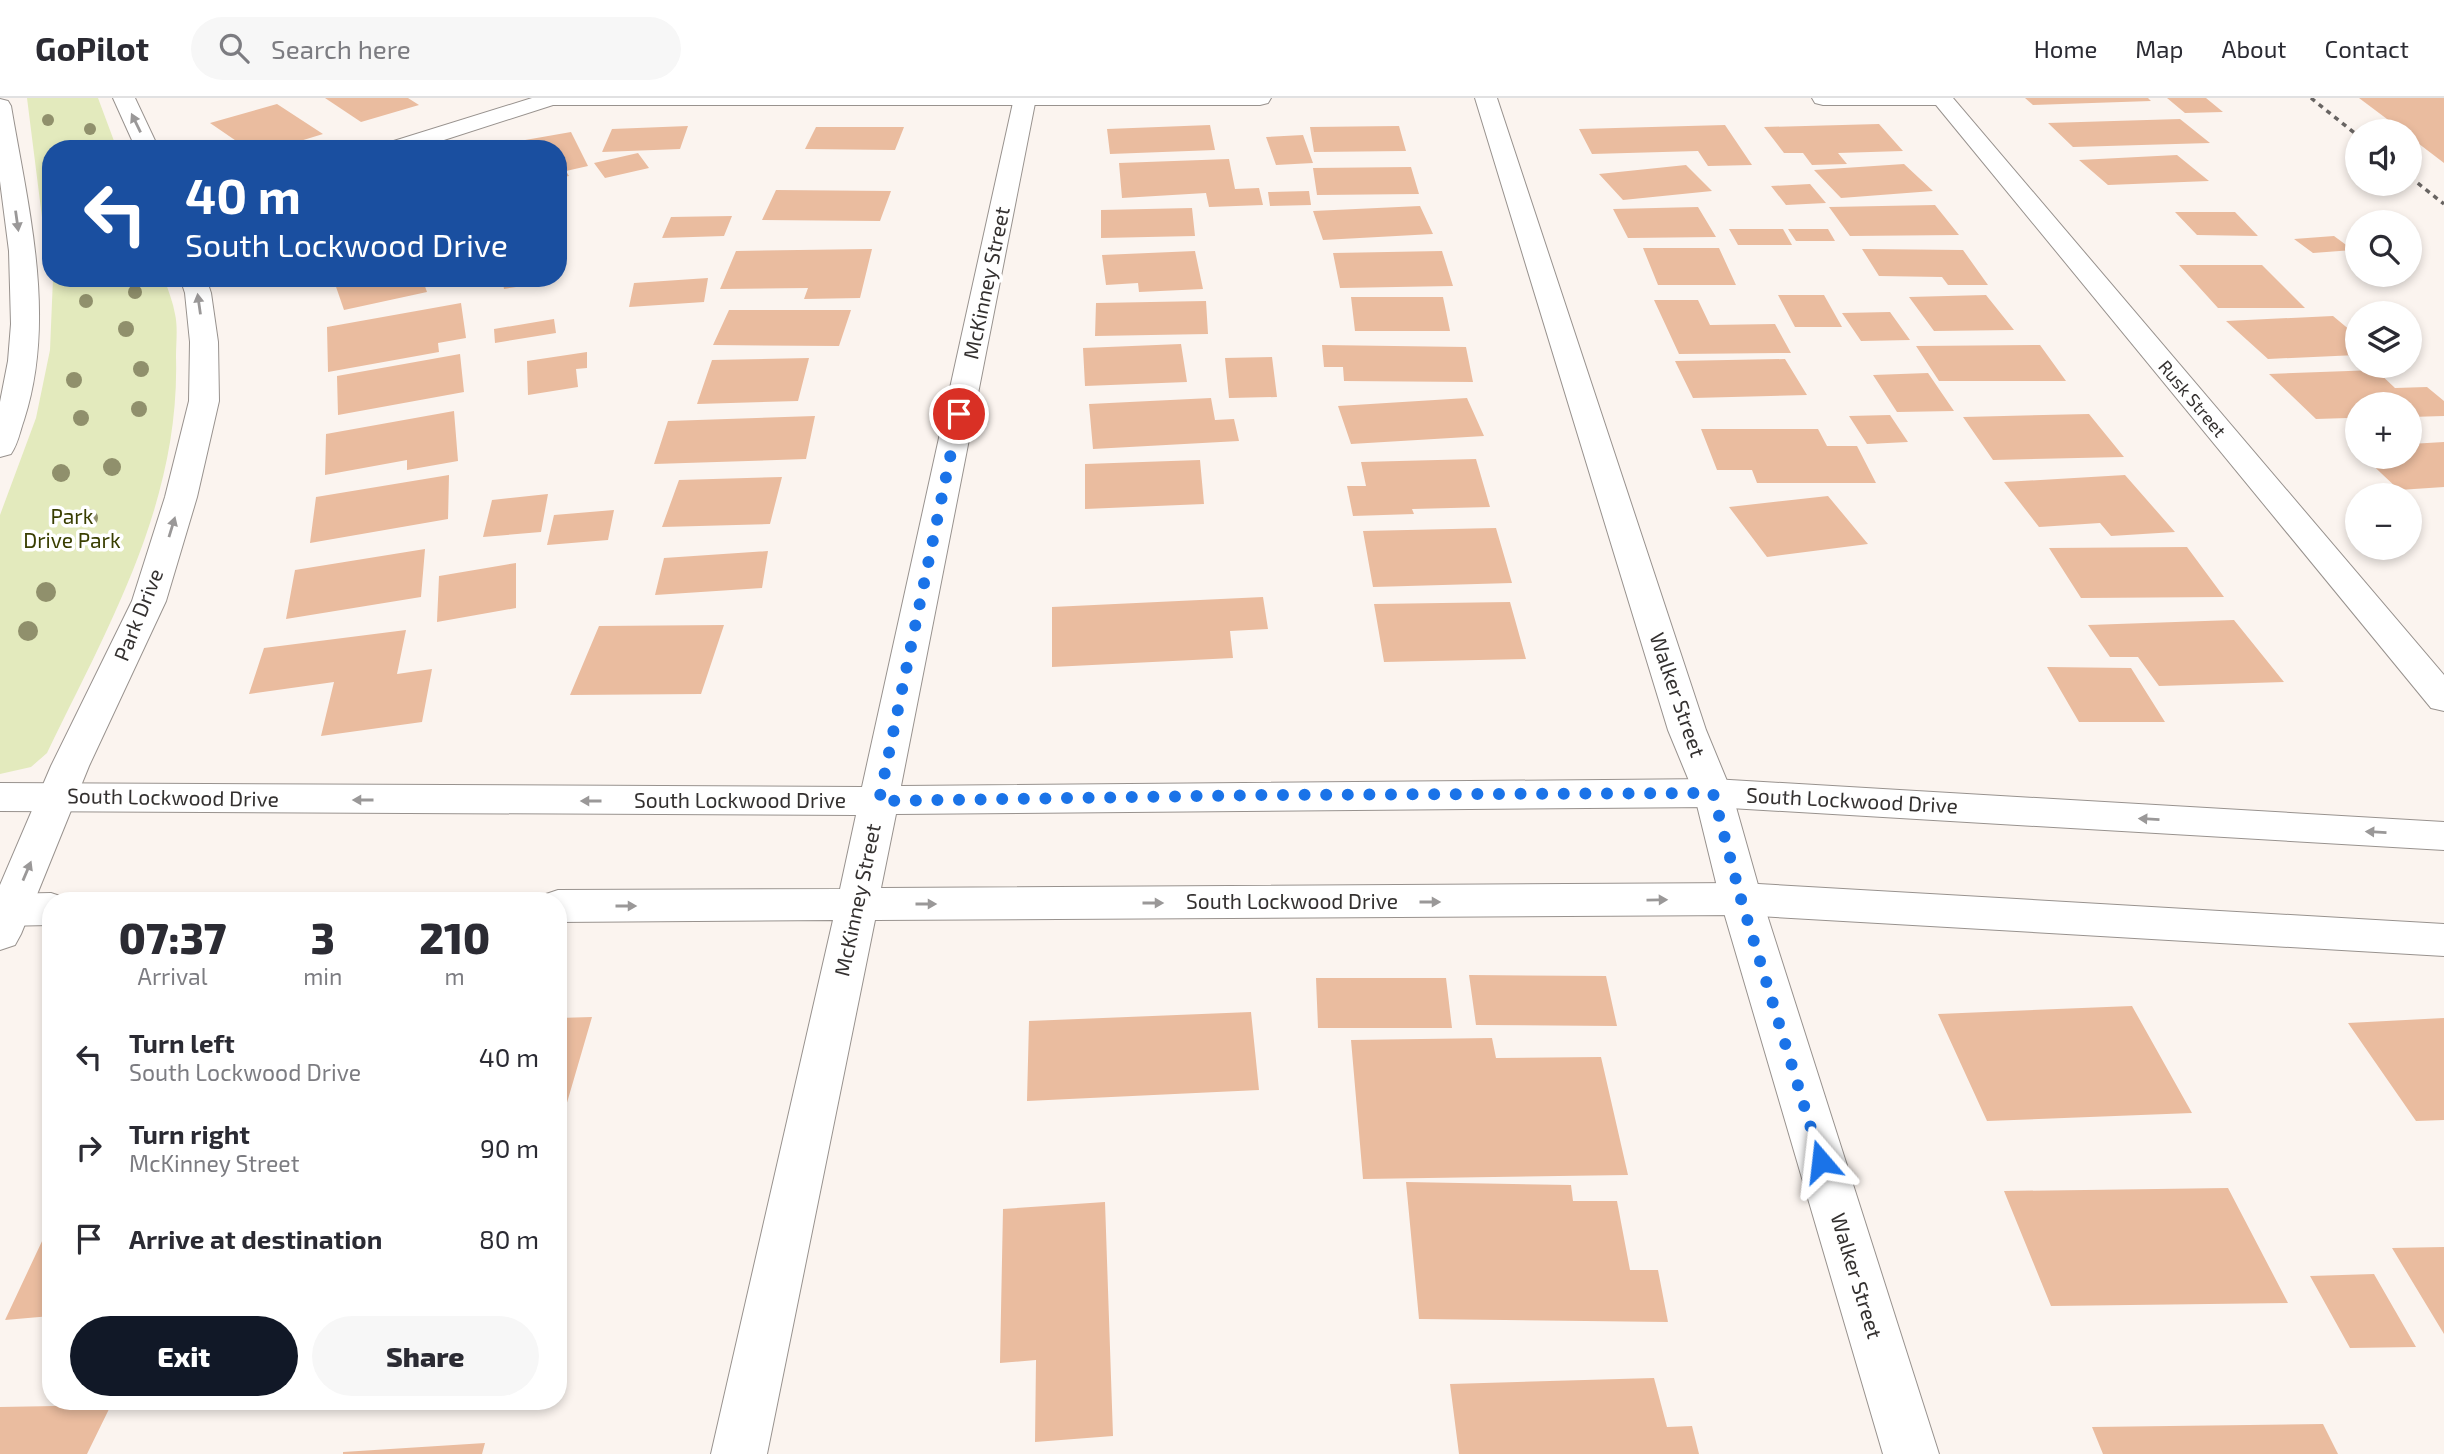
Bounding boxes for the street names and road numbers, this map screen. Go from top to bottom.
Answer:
street label: McKinney Street [957,204,1014,361]
street label: Rusk Street [2154,355,2231,441]
street label: Park Drive [108,565,167,664]
street label: Walker Street [1645,629,1711,760]
street label: South Lockwood Drive [1746,781,1959,818]
street label: South Lockwood Drive [67,782,279,811]
street label: South Lockwood Drive [634,787,846,812]
street label: McKinney Street [828,821,885,978]
street label: South Lockwood Drive [1186,888,1398,913]
street label: Walker Street [1826,1210,1888,1341]

